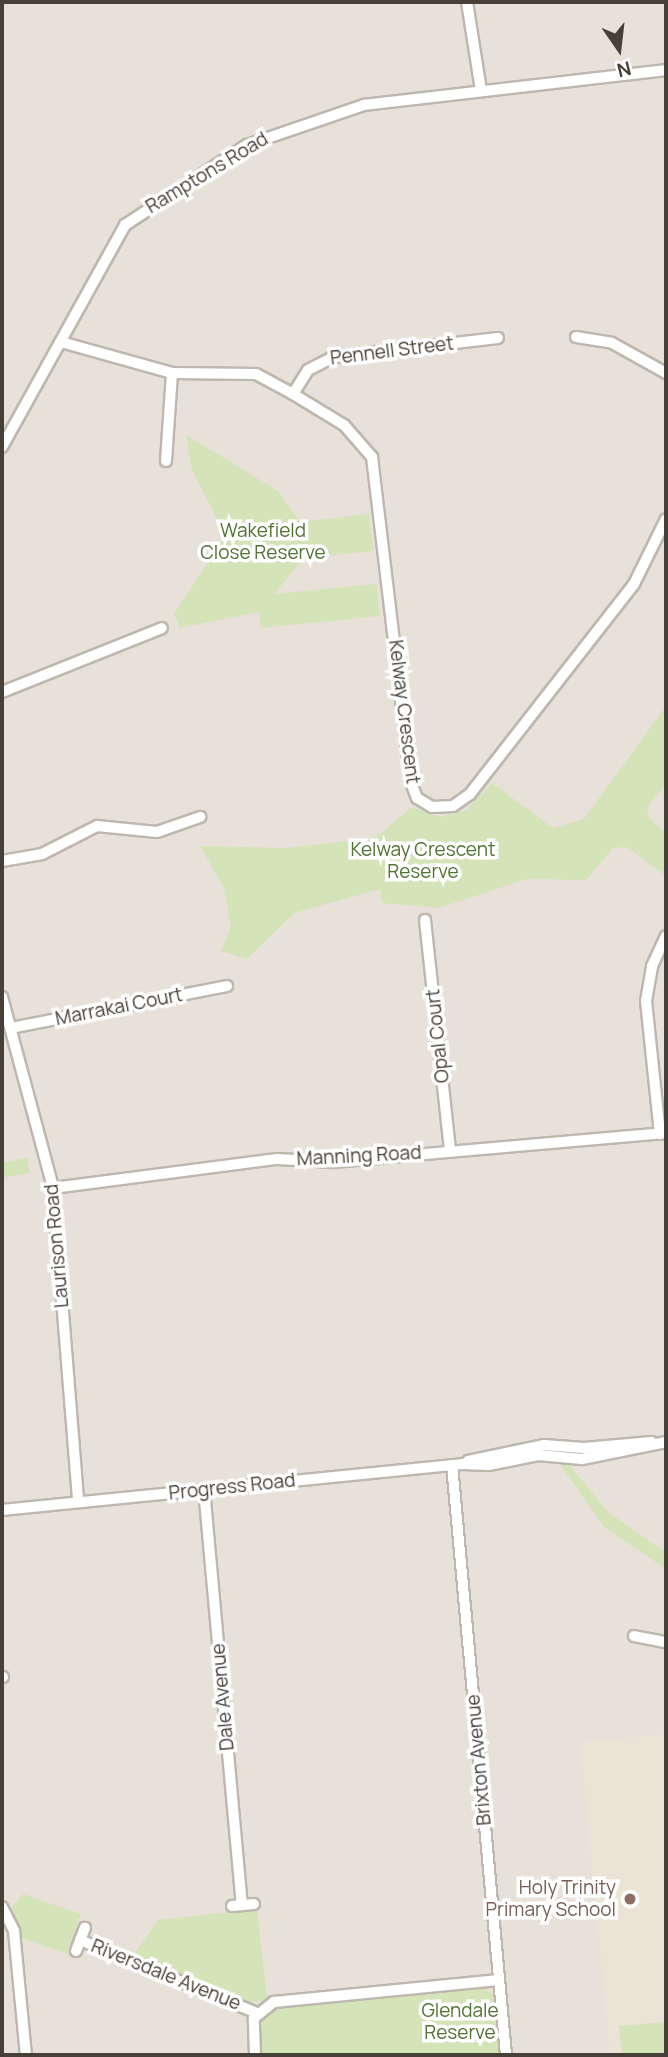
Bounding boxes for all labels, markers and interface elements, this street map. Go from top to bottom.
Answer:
north arrow [584,14,654,84]
text: N [614,55,634,84]
street label: Ramptons Road [142,128,272,218]
street label: Pennell Street [329,332,455,370]
park label: Wakefield Close Reserve [200,520,326,564]
street label: Kelway Crescent [384,639,424,785]
park label: Kelway Crescent Reserve [350,839,496,883]
street label: Marrakai Court [53,983,185,1031]
street label: Opal Court [422,988,454,1084]
street label: Manning Road [296,1141,422,1171]
street label: Laurison Road [40,1183,74,1309]
street label: Progress Road [168,1469,296,1505]
street label: Dale Avenue [207,1642,239,1752]
street label: Brixton Avenue [462,1693,496,1827]
place label: Holy Trinity Primary School [486,1877,616,1921]
marker: Holy Trinity Primary School [622,1891,638,1907]
street label: Riversdale Avenue [88,1935,244,2015]
park label: Glendale Reserve [421,2000,499,2044]

